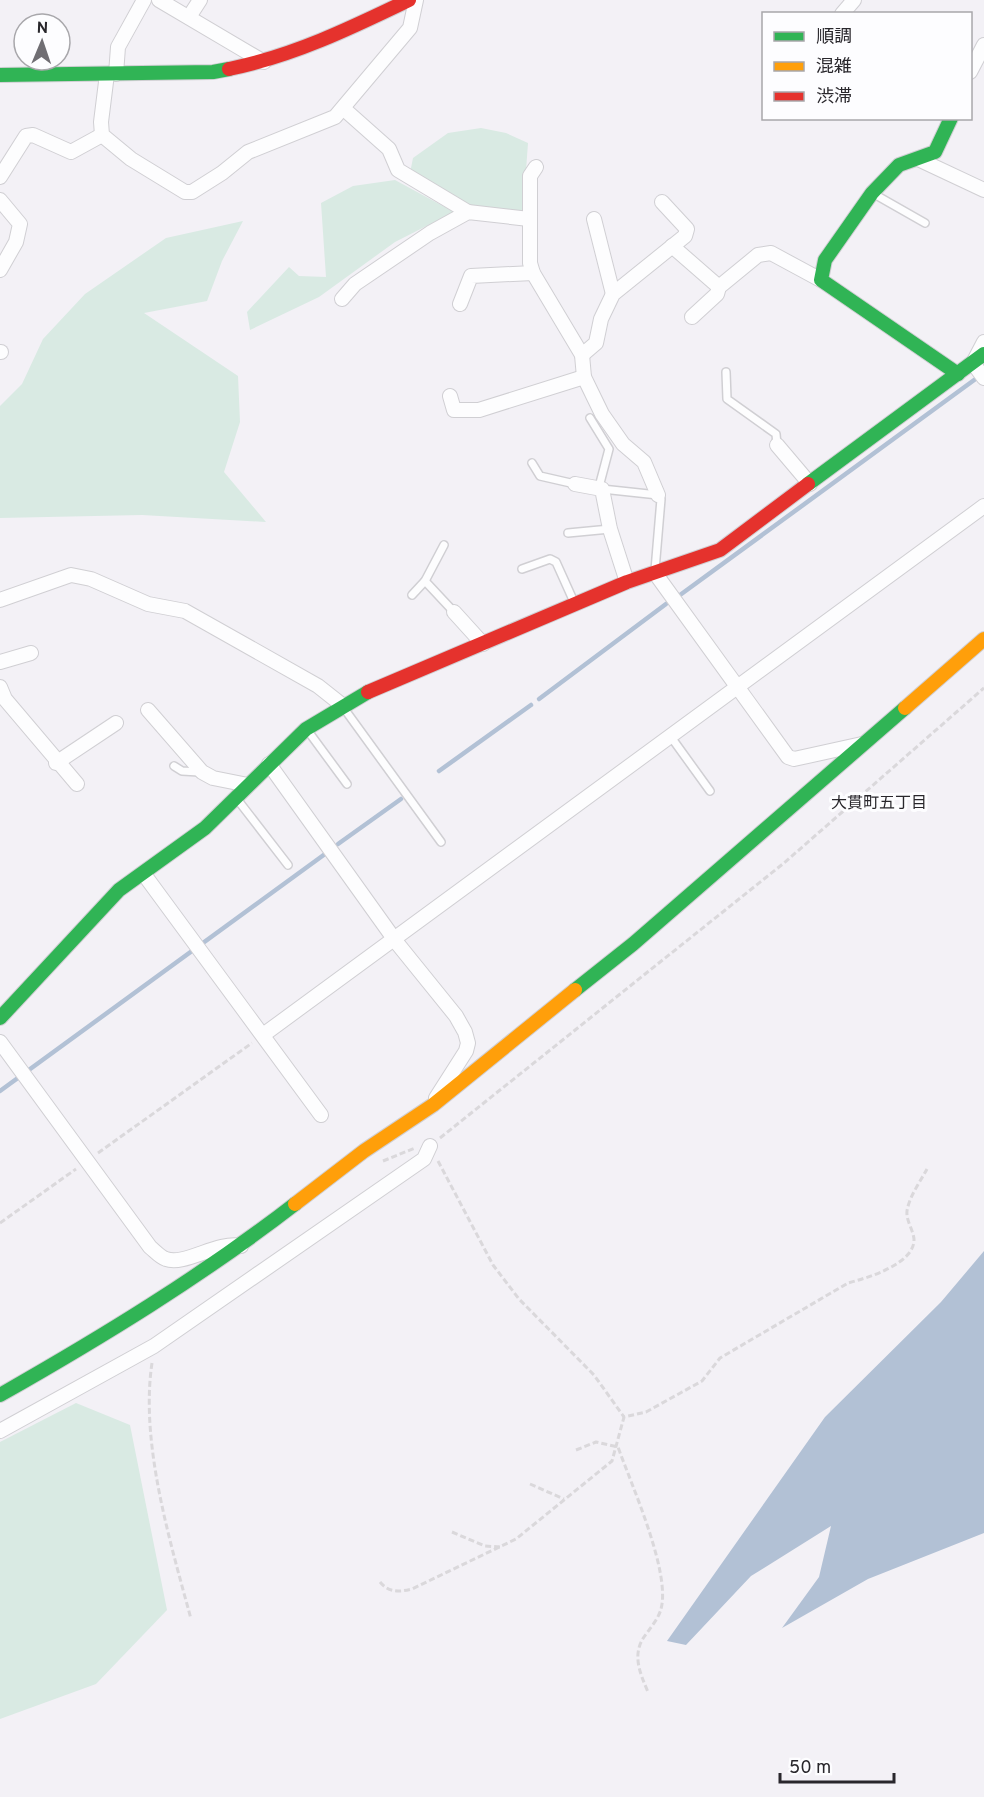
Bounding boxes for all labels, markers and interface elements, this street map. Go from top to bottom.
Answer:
north arrow [12,12,72,72]
legend [762,12,972,120]
text: N [36,19,49,39]
text: 順調 [816,26,852,49]
text: 混雑 [816,56,852,79]
text: 渋滞 [816,86,852,109]
district label: 大貫町五丁目 [831,794,927,814]
scale bar [780,1746,894,1784]
text: 50 m [789,1757,831,1780]

